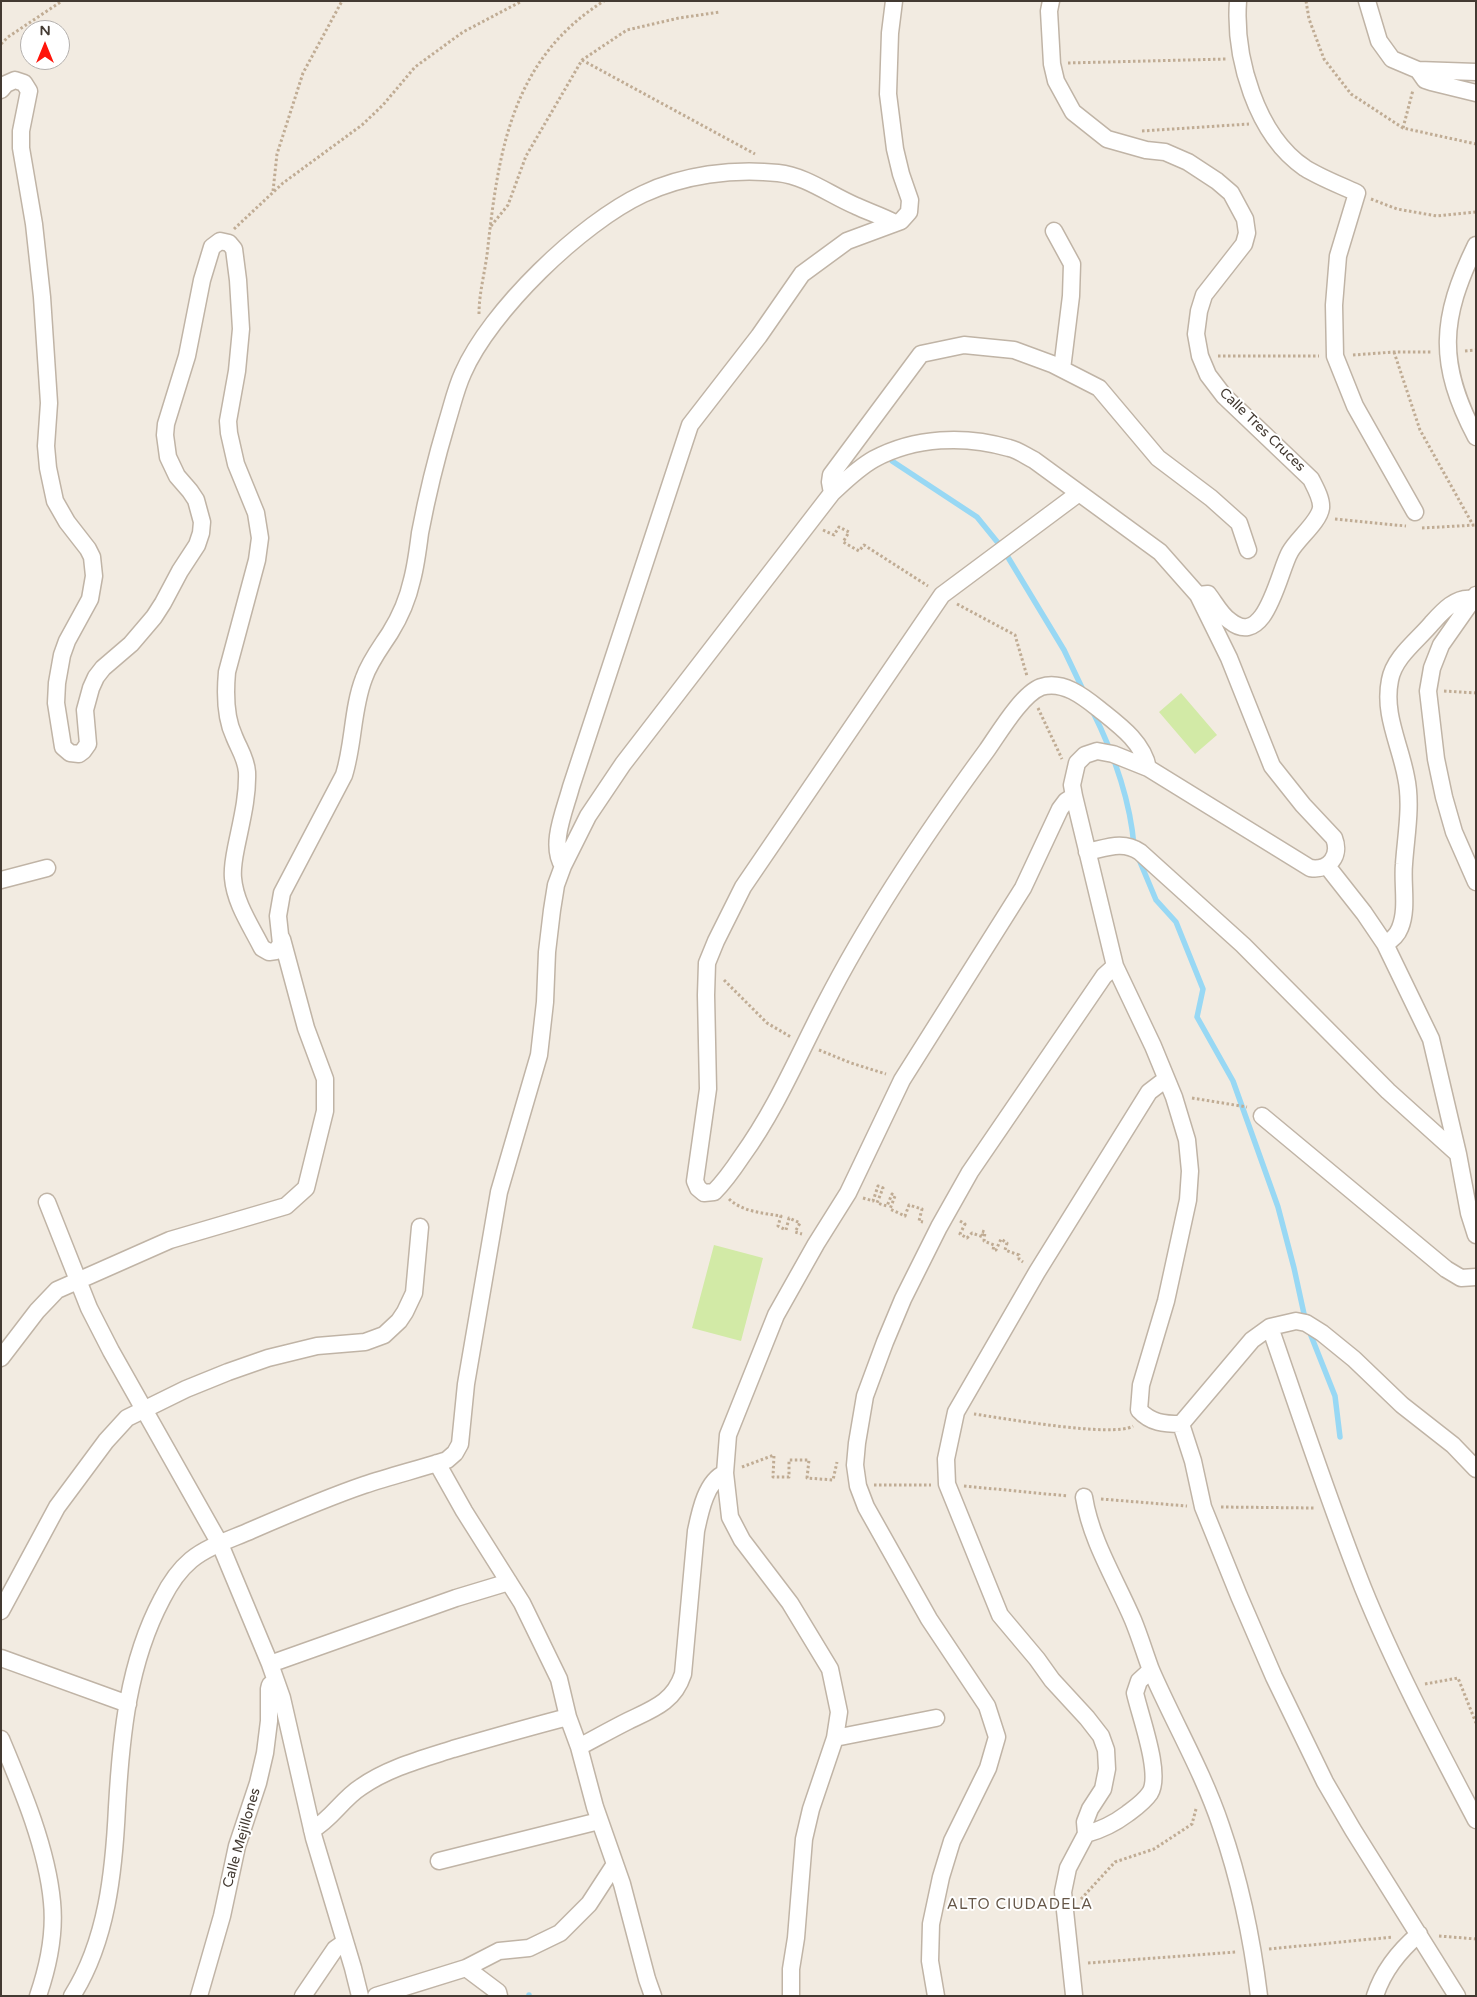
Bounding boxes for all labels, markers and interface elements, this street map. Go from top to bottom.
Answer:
north arrow [20,20,70,70]
text: N [39,22,51,39]
street label: Calle Tres Cruces [1216,385,1308,475]
street label: Calle Mejillones [220,1786,264,1890]
district label: ALTO CIUDADELA [945,1896,1095,1914]

